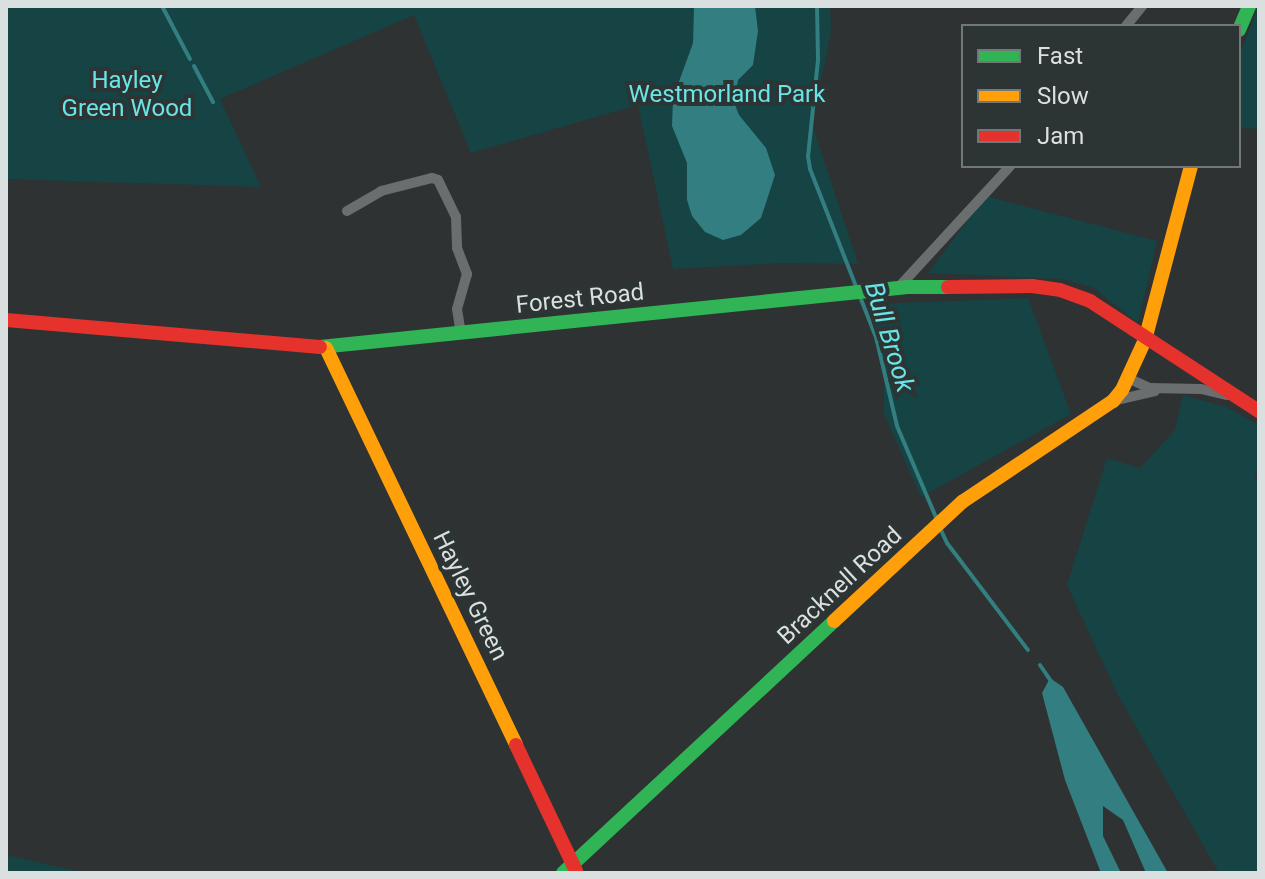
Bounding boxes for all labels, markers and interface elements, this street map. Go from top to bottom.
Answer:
legend [961,24,1241,168]
text: Fast [1037,42,1083,70]
park label: Hayley Green Wood [62,67,192,123]
park label: Westmorland Park [629,81,825,109]
text: Slow [1037,82,1089,110]
text: Jam [1037,122,1084,150]
street label: Forest Road [515,278,645,320]
water label: Bull Brook [857,278,921,396]
street label: Bracknell Road [772,521,908,651]
street label: Hayley Green [426,527,514,665]

